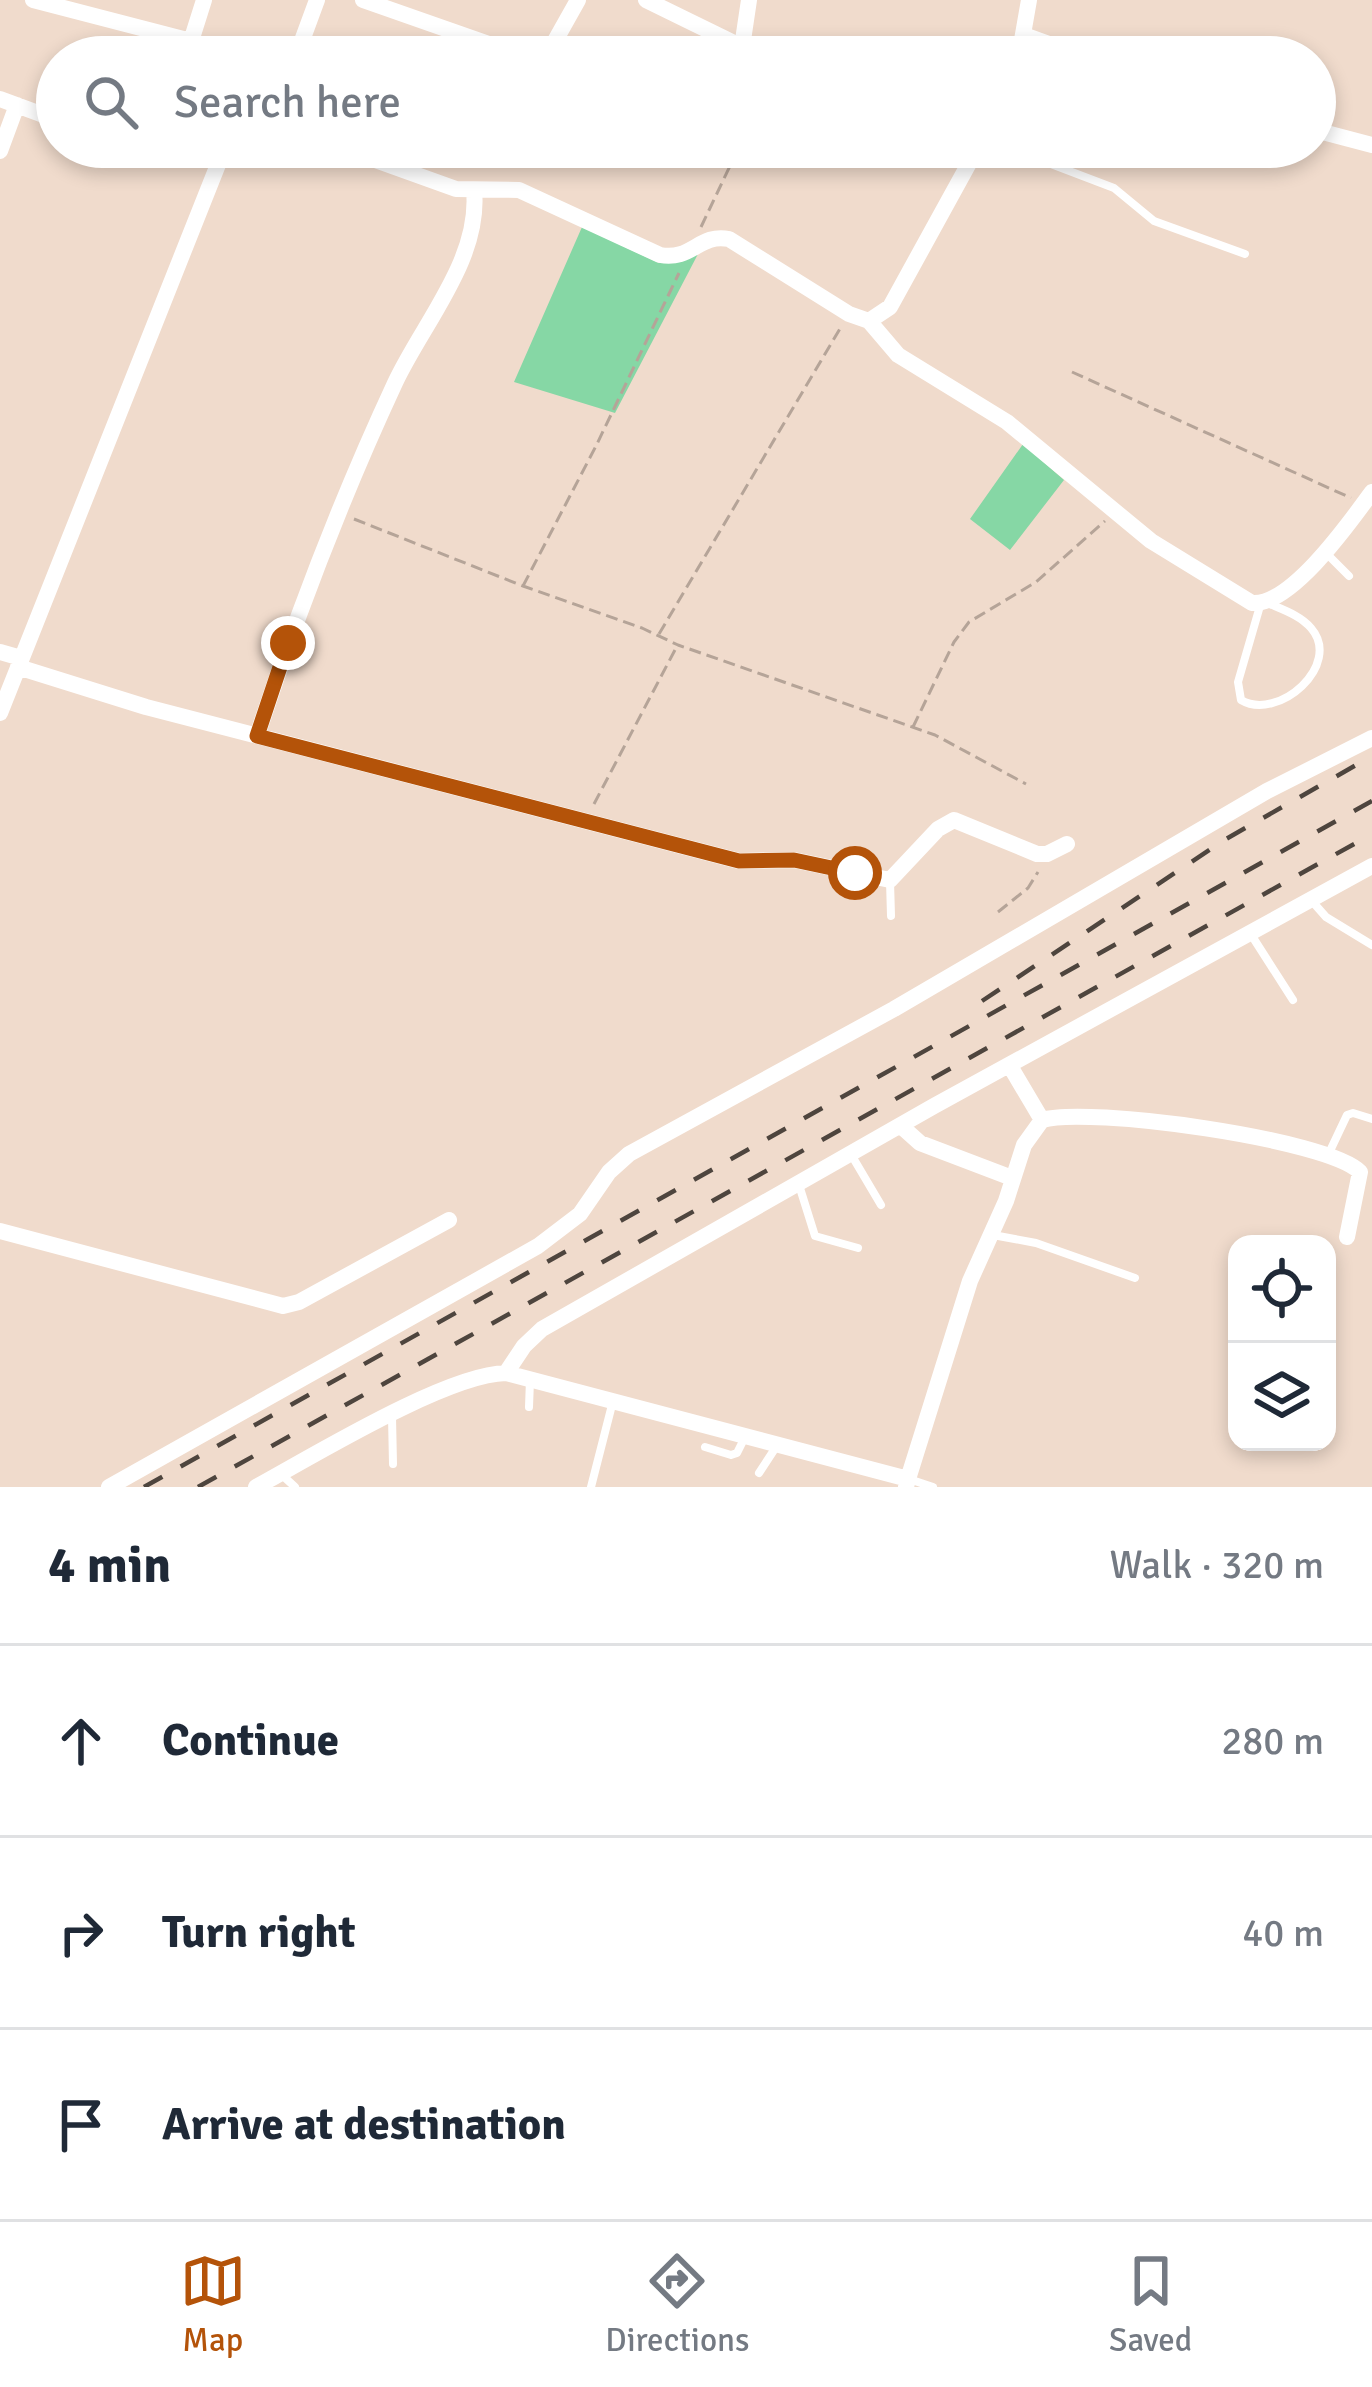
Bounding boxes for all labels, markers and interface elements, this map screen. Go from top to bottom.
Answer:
search box [36,36,1336,168]
icon: search [78,69,144,135]
text: Search here [174,75,401,130]
route end [261,616,315,670]
route start [828,846,882,900]
map controls [1228,1235,1336,1451]
button: locate [1228,1235,1336,1343]
button: layers [1228,1343,1336,1451]
text: 4 min [48,1534,171,1597]
text: Walk · 320 m [1110,1541,1324,1589]
icon: ahead [48,1708,114,1774]
text: Continue [162,1713,339,1768]
text: 280 m [1221,1717,1324,1765]
icon: right [48,1900,114,1966]
text: Turn right [162,1905,356,1960]
text: 40 m [1242,1909,1324,1957]
icon: arrive [48,2092,114,2158]
text: Arrive at destination [162,2097,566,2152]
tab: Map [180,2248,246,2361]
tab: Directions [605,2248,750,2361]
tab: Saved [1109,2248,1192,2361]

